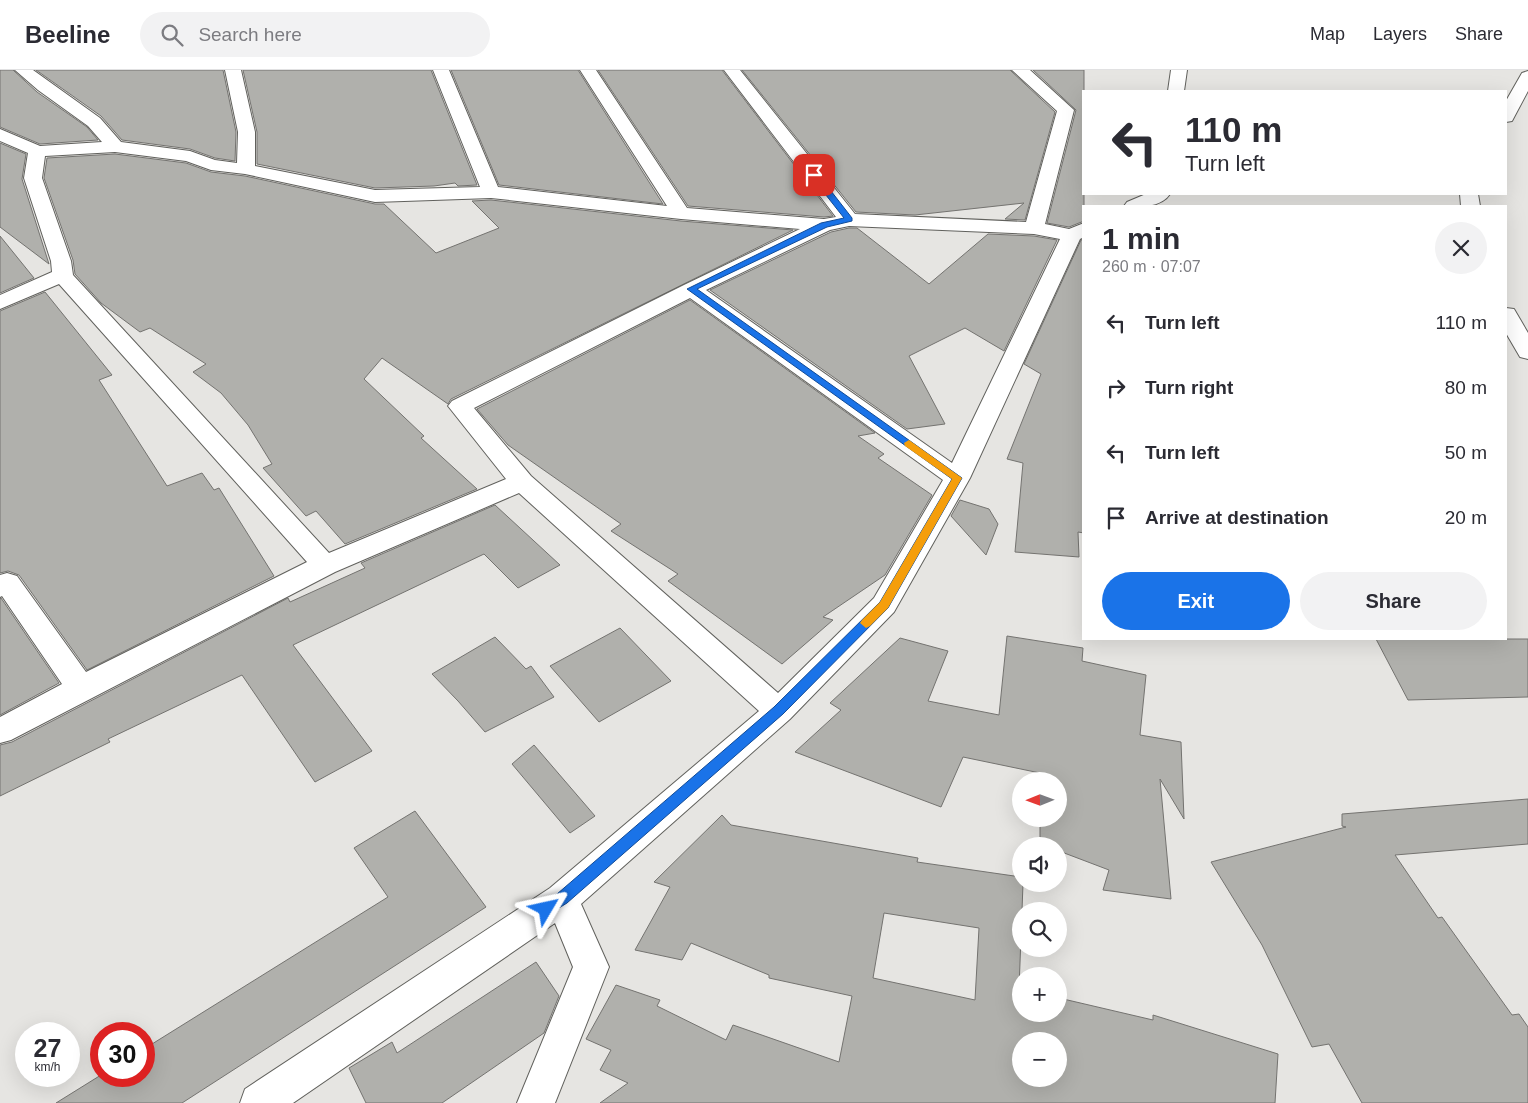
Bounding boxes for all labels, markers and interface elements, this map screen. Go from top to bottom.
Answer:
search box [140,12,490,57]
text: Beeline [25,21,110,48]
icon: search [158,21,186,49]
text: Search here [198,24,302,45]
text: Map [1310,24,1345,44]
text: Layers [1373,24,1427,44]
text: Share [1455,24,1503,44]
icon: left [1102,110,1167,175]
text: 110 m [1185,110,1282,149]
text: Turn left [1185,151,1265,176]
pin [793,154,835,196]
icon: arrive [800,161,828,189]
text: 1 min [1102,222,1180,255]
button: close [1435,222,1487,274]
text: 260 m · 07:07 [1102,258,1201,275]
icon: left [1102,309,1130,337]
text: Turn left [1145,312,1220,333]
text: 110 m [1436,312,1487,333]
icon: right [1102,374,1130,402]
text: Turn right [1145,377,1233,398]
text: 80 m [1445,377,1487,398]
icon: left [1102,439,1130,467]
text: Turn left [1145,442,1220,463]
text: 50 m [1445,442,1487,463]
icon: arrive [1102,504,1130,532]
text: Arrive at destination [1145,507,1329,528]
text: 20 m [1445,507,1487,528]
button: Exit [1102,572,1290,630]
button: Share [1300,572,1487,630]
north arrow [1012,772,1068,828]
map controls [1012,772,1067,1087]
button: sound [1012,837,1067,892]
position arrow [519,882,571,934]
button: search [1012,902,1067,957]
button: + [1012,967,1067,1022]
speed limit sign: 30 [90,1022,155,1087]
button: − [1012,1032,1067,1087]
text: 27 [34,1034,61,1062]
text: km/h [34,1060,61,1074]

